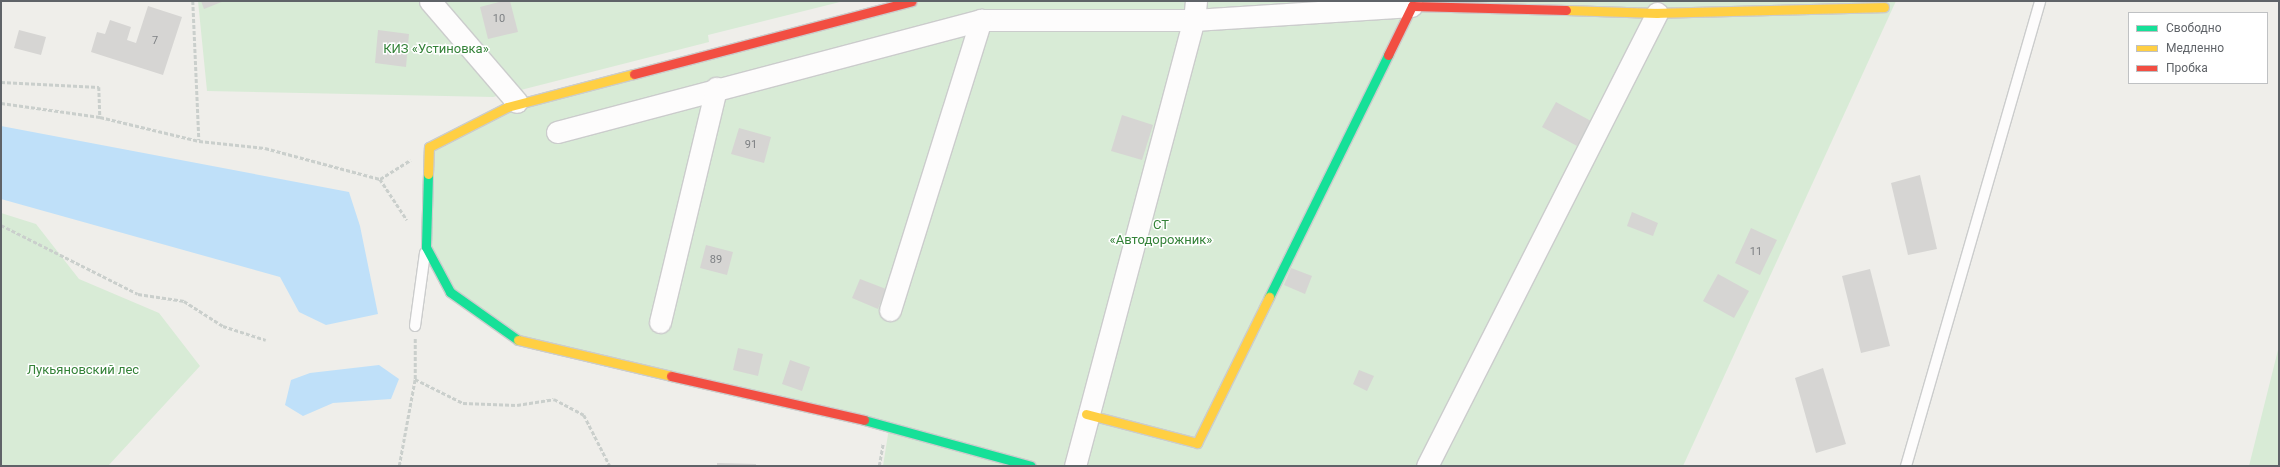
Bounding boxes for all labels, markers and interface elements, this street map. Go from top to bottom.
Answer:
house number: 10 [493,12,505,26]
legend [2128,12,2268,84]
text: Свободно [2166,21,2222,35]
house number: 7 [152,34,158,48]
park label: КИЗ «Устиновка» [383,41,489,57]
text: Медленно [2166,41,2224,55]
text: Пробка [2166,61,2208,75]
house number: 91 [745,138,757,152]
park label: СТ «Автодорожник» [1110,218,1212,249]
house number: 11 [1750,245,1762,259]
house number: 89 [710,253,722,267]
park label: Лукьяновский лес [27,362,139,378]

